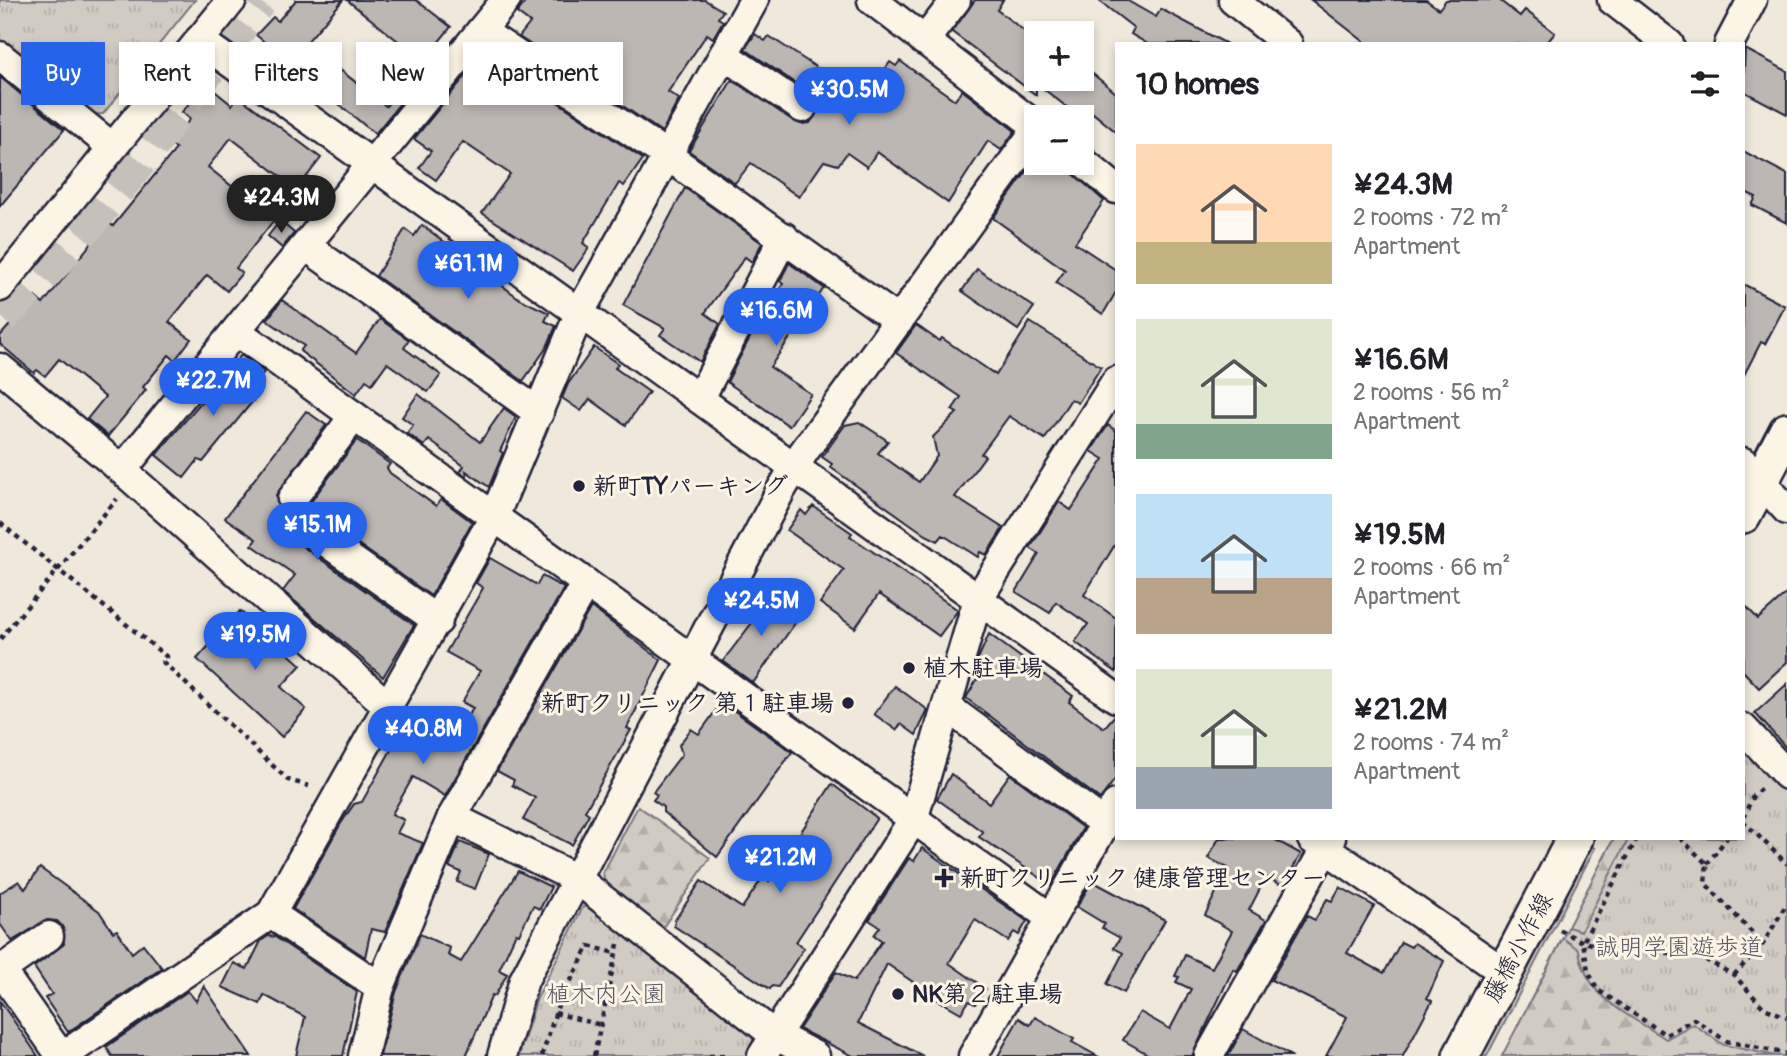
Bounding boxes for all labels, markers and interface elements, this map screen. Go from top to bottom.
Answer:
map controls [1024,21,1094,175]
button: + [1024,21,1094,91]
chip: Buy [21,42,105,105]
chip: Rent [119,42,215,105]
chip: Filters [229,42,342,105]
chip: New [356,42,449,105]
chip: Apartment [463,42,623,105]
icon: filters [1686,65,1724,103]
text: 10 homes [1136,66,1259,103]
pin: ¥30.5M [792,68,906,127]
text: ¥30.5M [810,75,888,104]
button: − [1024,105,1094,175]
text: ¥24.3M [1353,166,1453,203]
icon: home [1192,172,1276,256]
pin: ¥24.3M [224,176,338,235]
text: ¥24.3M [243,183,319,212]
text: 2 rooms · 72 m² [1353,203,1509,232]
text: Apartment [1353,232,1460,261]
pin: ¥61.1M [411,242,525,301]
text: ¥61.1M [434,249,502,278]
pin: ¥16.6M [719,288,833,348]
text: ¥16.6M [739,296,813,325]
text: ¥16.6M [1353,341,1449,378]
icon: home [1192,347,1276,431]
pin: ¥22.7M [156,358,270,418]
text: ¥22.7M [175,366,251,395]
text: 2 rooms · 56 m² [1353,378,1510,407]
text: Apartment [1353,407,1460,436]
place label: 新町TYパーキング [593,472,788,501]
marker: 新町TYパーキング [571,478,587,494]
pin: ¥15.1M [260,503,374,562]
text: ¥15.1M [283,510,351,539]
text: ¥19.5M [1353,516,1445,553]
icon: home [1192,522,1276,606]
text: 2 rooms · 66 m² [1353,553,1510,582]
pin: ¥24.5M [704,578,818,638]
text: Apartment [1353,582,1460,611]
text: ¥24.5M [723,586,799,615]
pin: ¥19.5M [198,612,312,672]
text: ¥19.5M [220,620,290,649]
place label: 植木駐車場 [923,654,1043,683]
marker: 植木駐車場 [901,660,917,676]
place label: 新町クリニック 第１駐車場 [541,689,834,718]
text: ¥21.2M [1353,691,1447,728]
marker: 新町クリニック 第１駐車場 [840,695,856,711]
icon: home [1192,697,1276,781]
pin: ¥40.8M [366,706,480,766]
text: ¥40.8M [384,714,462,743]
text: 2 rooms · 74 m² [1353,728,1509,757]
text: Apartment [1353,757,1460,786]
pin: ¥21.2M [723,836,837,895]
text: ¥21.2M [744,843,816,872]
place label: 新町クリニック 健康管理センター [960,864,1325,893]
marker: 新町クリニック 健康管理センター [934,868,954,888]
street label: 藤橋小作線 [1477,887,1559,1007]
park label: 誠明学園遊歩道 [1595,933,1763,962]
park label: 植木内公園 [546,980,666,1009]
place label: NK第２駐車場 [912,980,1063,1009]
marker: NK第２駐車場 [890,986,906,1002]

